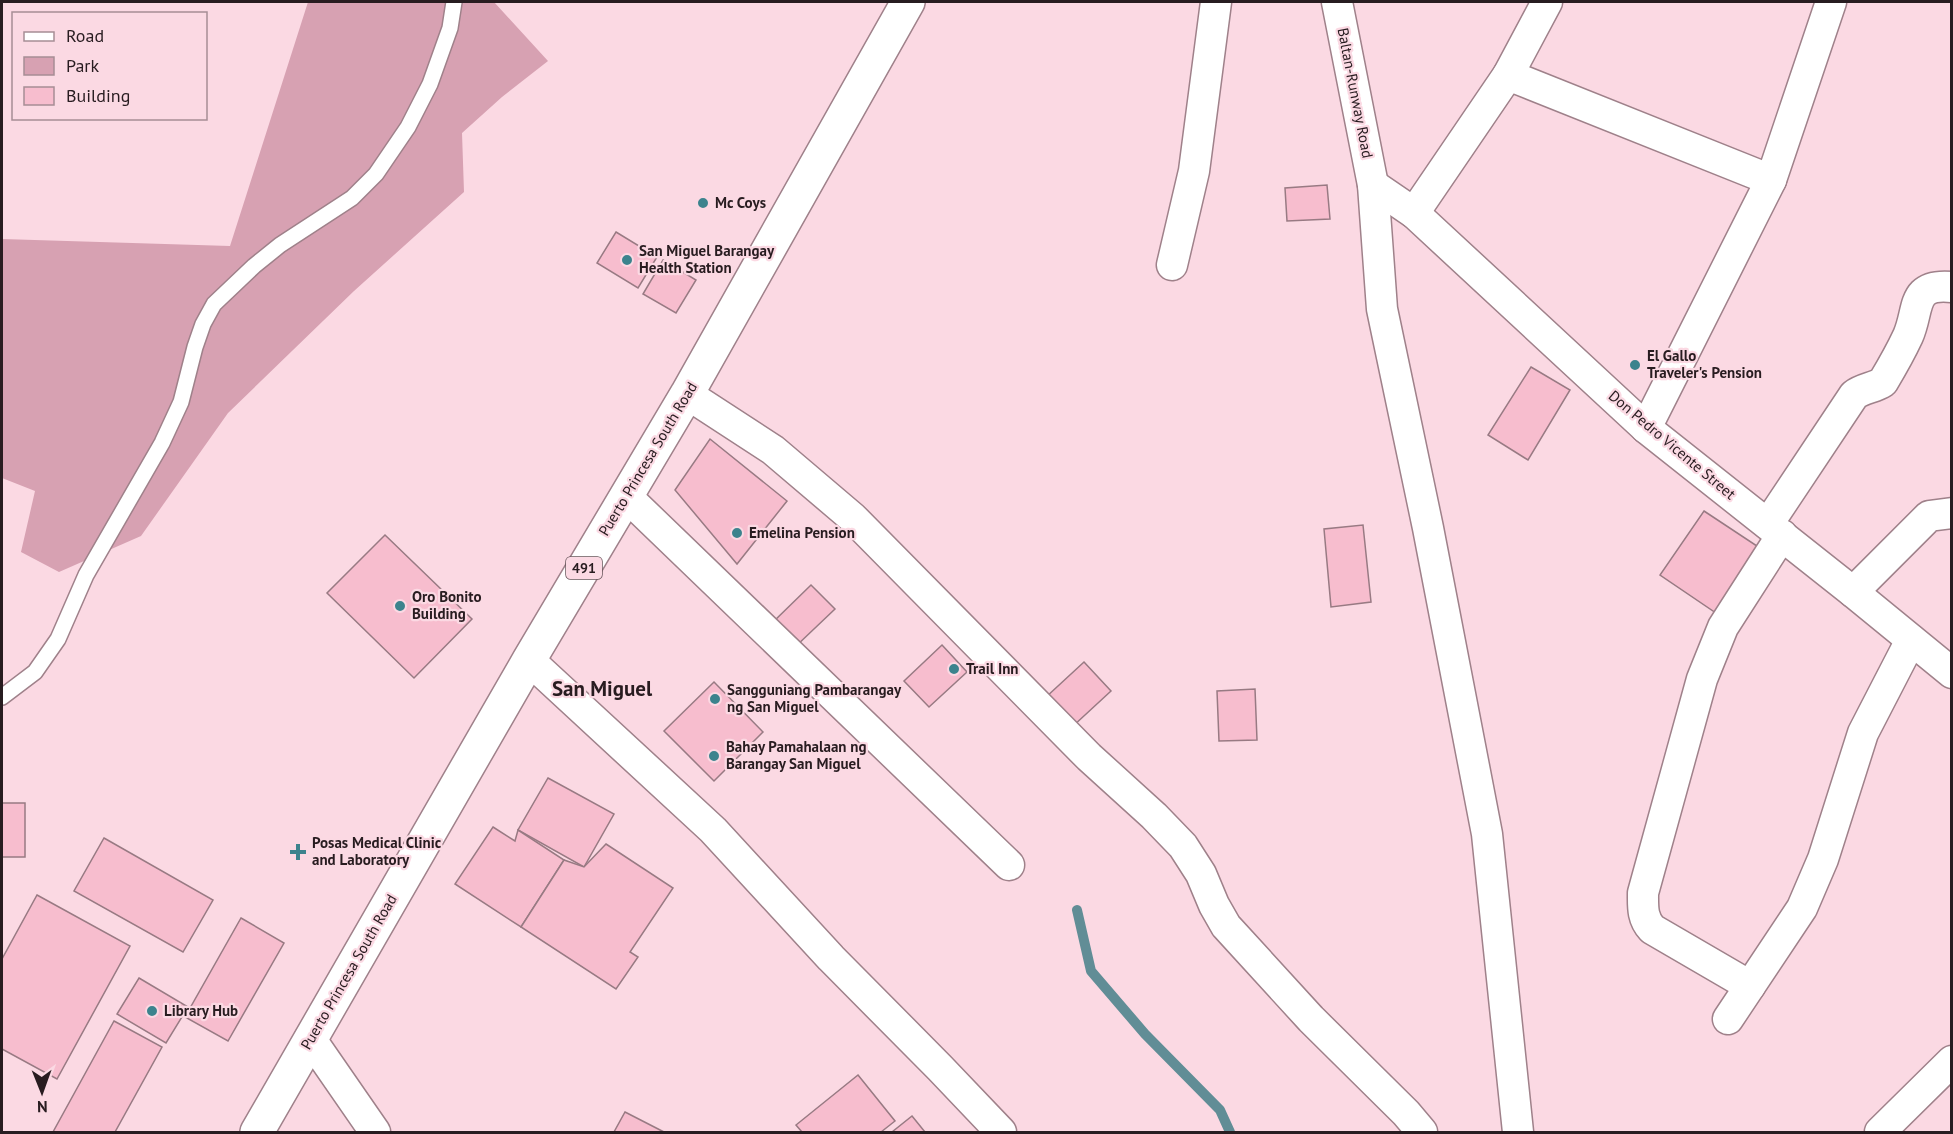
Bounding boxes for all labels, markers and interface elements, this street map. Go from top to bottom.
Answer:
legend [12,12,207,120]
text: Road [66,24,104,47]
street label: Baltan-Runway Road [1334,26,1377,160]
text: Park [66,54,99,77]
text: Building [66,84,130,107]
place label: Mc Coys [715,193,766,212]
marker: Mc Coys [696,196,710,210]
place label: San Miguel Barangay Health Station [639,241,775,277]
marker: San Miguel Barangay Health Station [620,253,634,267]
place label: El Gallo Traveler's Pension [1647,346,1762,382]
marker: El Gallo Traveler's Pension [1628,358,1642,372]
street label: Puerto Princesa South Road [594,378,701,539]
street label: Don Pedro Vicente Street [1605,386,1740,503]
place label: Emelina Pension [749,523,855,542]
marker: Emelina Pension [730,526,744,540]
road number: 491 [566,557,602,579]
place label: Oro Bonito Building [412,587,482,623]
marker: Oro Bonito Building [393,599,407,613]
place label: Trail Inn [966,659,1019,678]
marker: Trail Inn [947,662,961,676]
district label: San Miguel [552,675,653,702]
place label: Sangguniang Pambarangay ng San Miguel [727,680,902,716]
marker: Sangguniang Pambarangay ng San Miguel [708,692,722,706]
place label: Bahay Pamahalaan ng Barangay San Miguel [726,737,867,773]
marker: Bahay Pamahalaan ng Barangay San Miguel [707,749,721,763]
place label: Posas Medical Clinic and Laboratory [312,833,442,869]
marker: Posas Medical Clinic and Laboratory [289,843,307,861]
street label: Puerto Princesa South Road [296,891,401,1053]
place label: Library Hub [164,1001,238,1020]
marker: Library Hub [145,1004,159,1018]
north arrow [12,1062,72,1122]
text: N [37,1097,48,1117]

